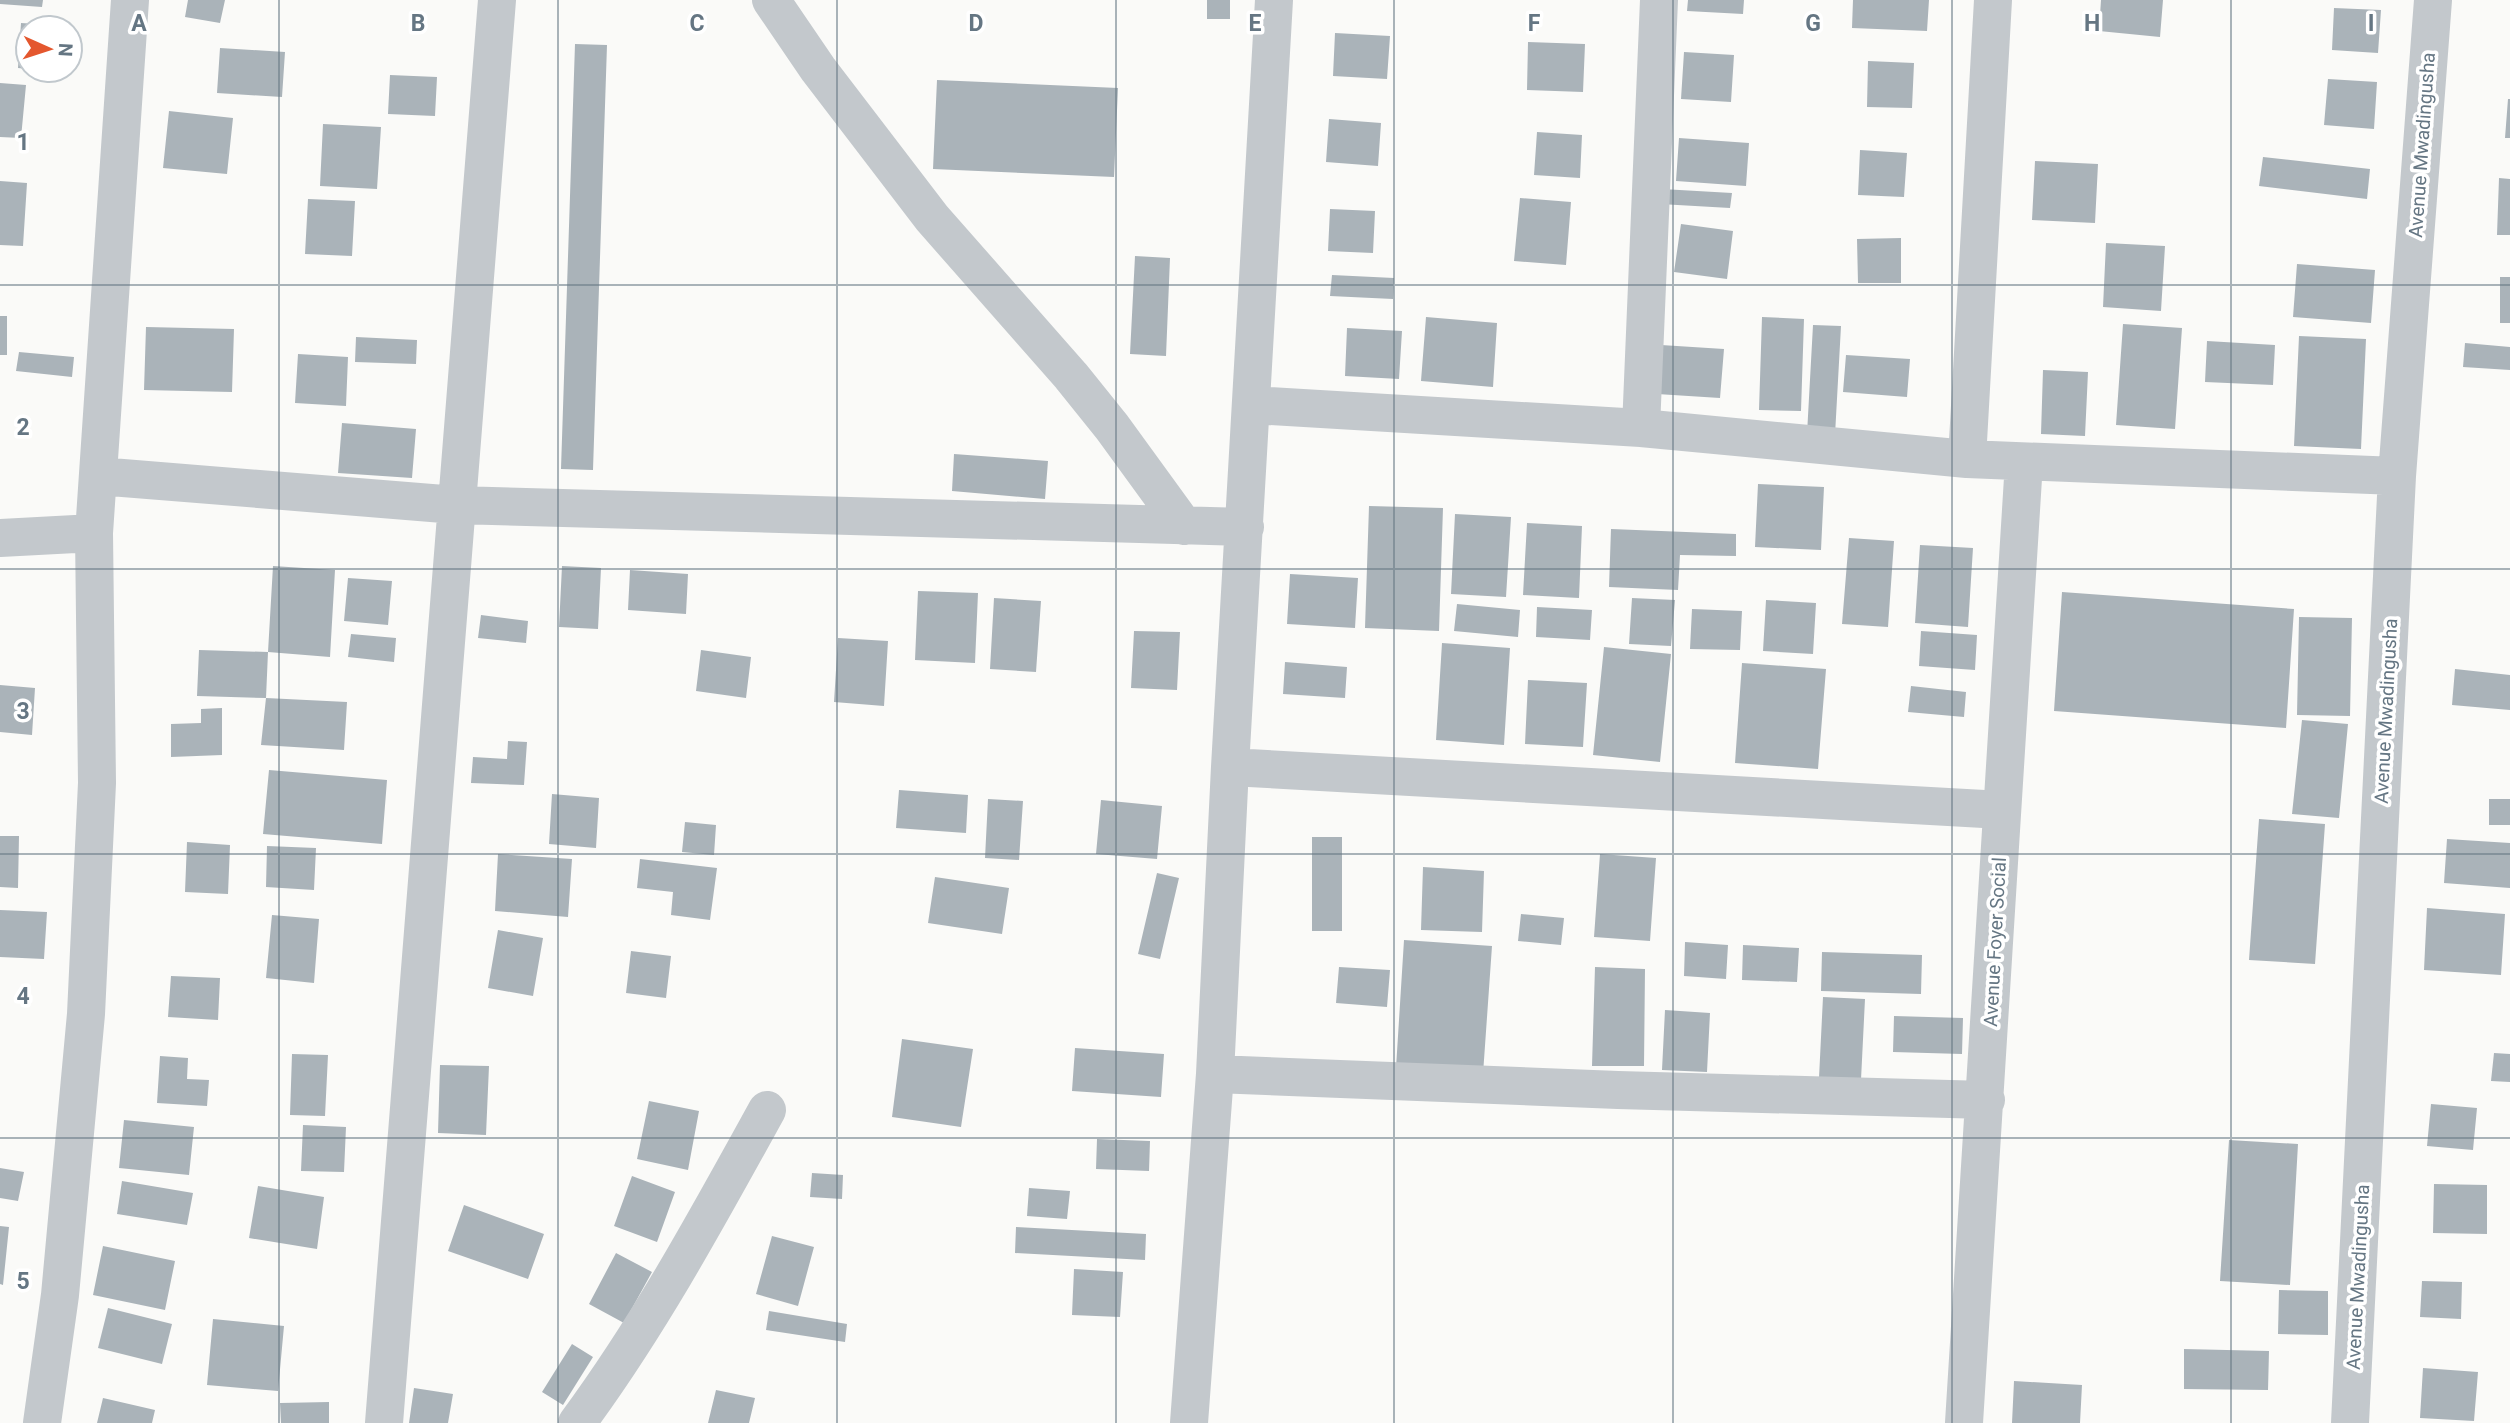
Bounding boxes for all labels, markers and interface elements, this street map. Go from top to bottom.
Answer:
text: A [131,10,147,37]
text: B [411,10,425,37]
text: C [689,10,705,37]
text: D [969,10,983,37]
text: E [1249,10,1262,37]
text: F [1528,10,1541,37]
text: G [1805,10,1821,37]
text: H [2084,10,2100,37]
text: I [2368,10,2374,37]
north arrow [14,14,84,84]
text: N [54,43,77,57]
street label: Avenue Mwadingusha [2404,52,2440,238]
text: 1 [16,129,30,156]
text: 2 [16,414,30,441]
street label: Avenue Mwadingusha [2370,618,2402,804]
text: 3 [16,698,30,725]
street label: Avenue Foyer Social [1979,857,2011,1027]
text: 4 [16,983,30,1010]
street label: Avenue Mwadingusha [2342,1184,2374,1370]
text: 5 [16,1268,30,1295]

